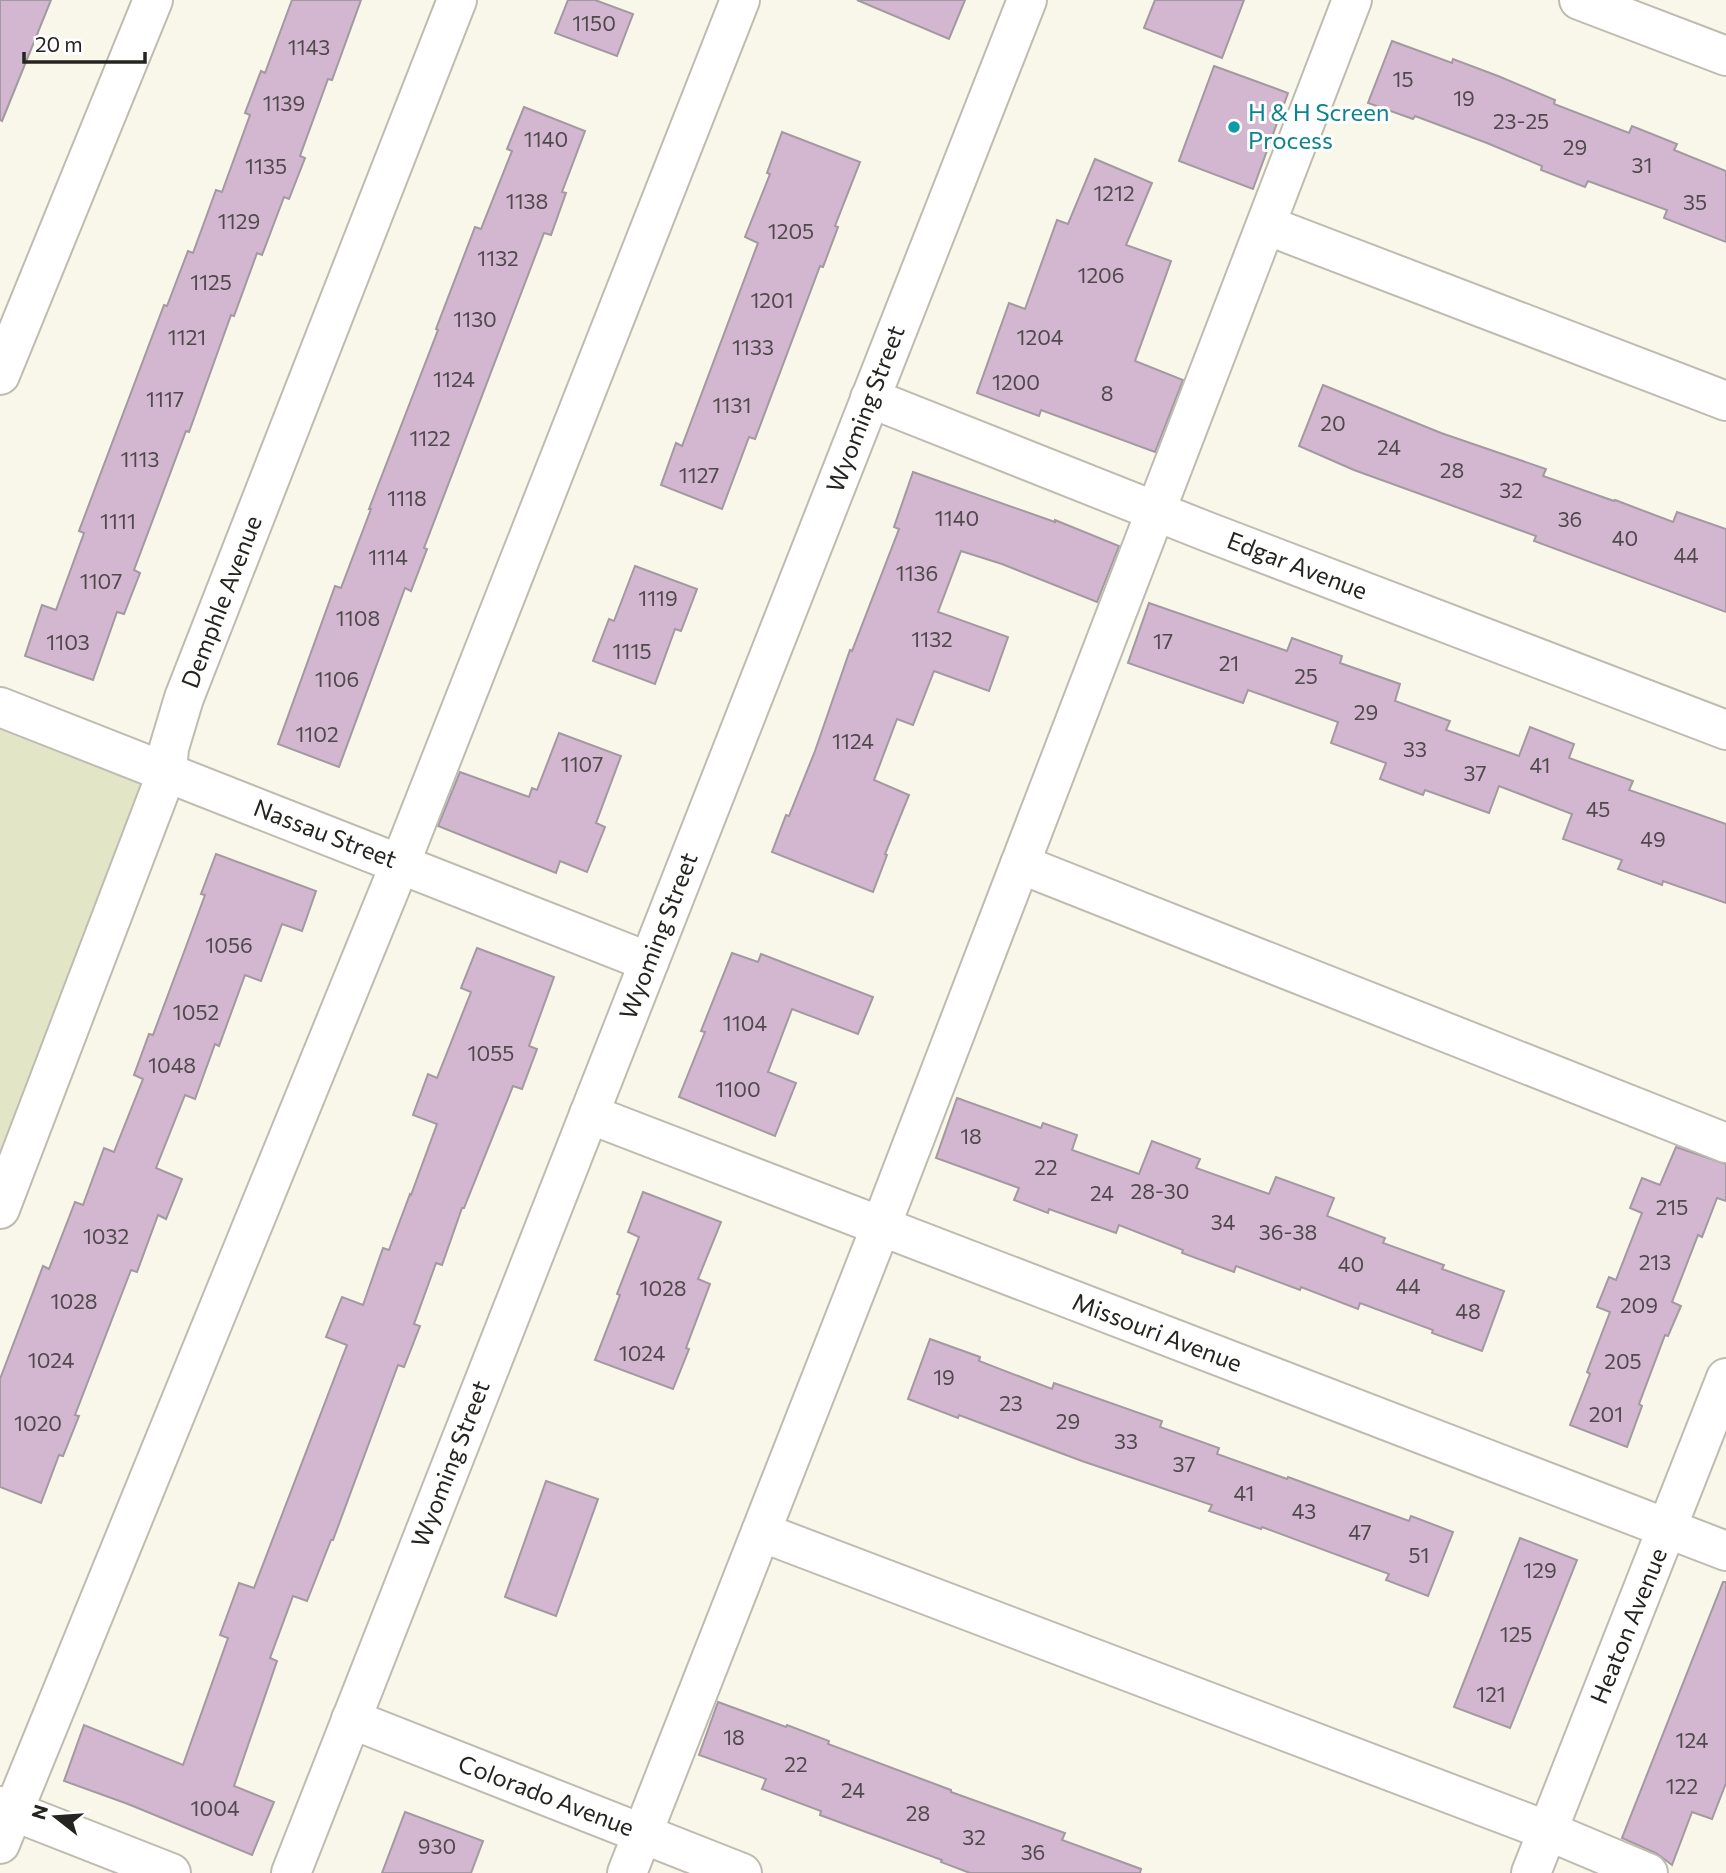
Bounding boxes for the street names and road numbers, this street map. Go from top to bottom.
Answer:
street label: Wyoming Street [819,321,910,496]
street label: Demphle Avenue [174,511,267,692]
street label: Edgar Avenue [1223,525,1372,605]
street label: Nassau Street [250,792,401,873]
street label: Wyoming Street [612,848,703,1023]
street label: Missouri Avenue [1069,1286,1246,1377]
street label: Wyoming Street [404,1376,495,1551]
street label: Heaton Avenue [1583,1543,1672,1708]
street label: Colorado Avenue [455,1748,639,1841]

